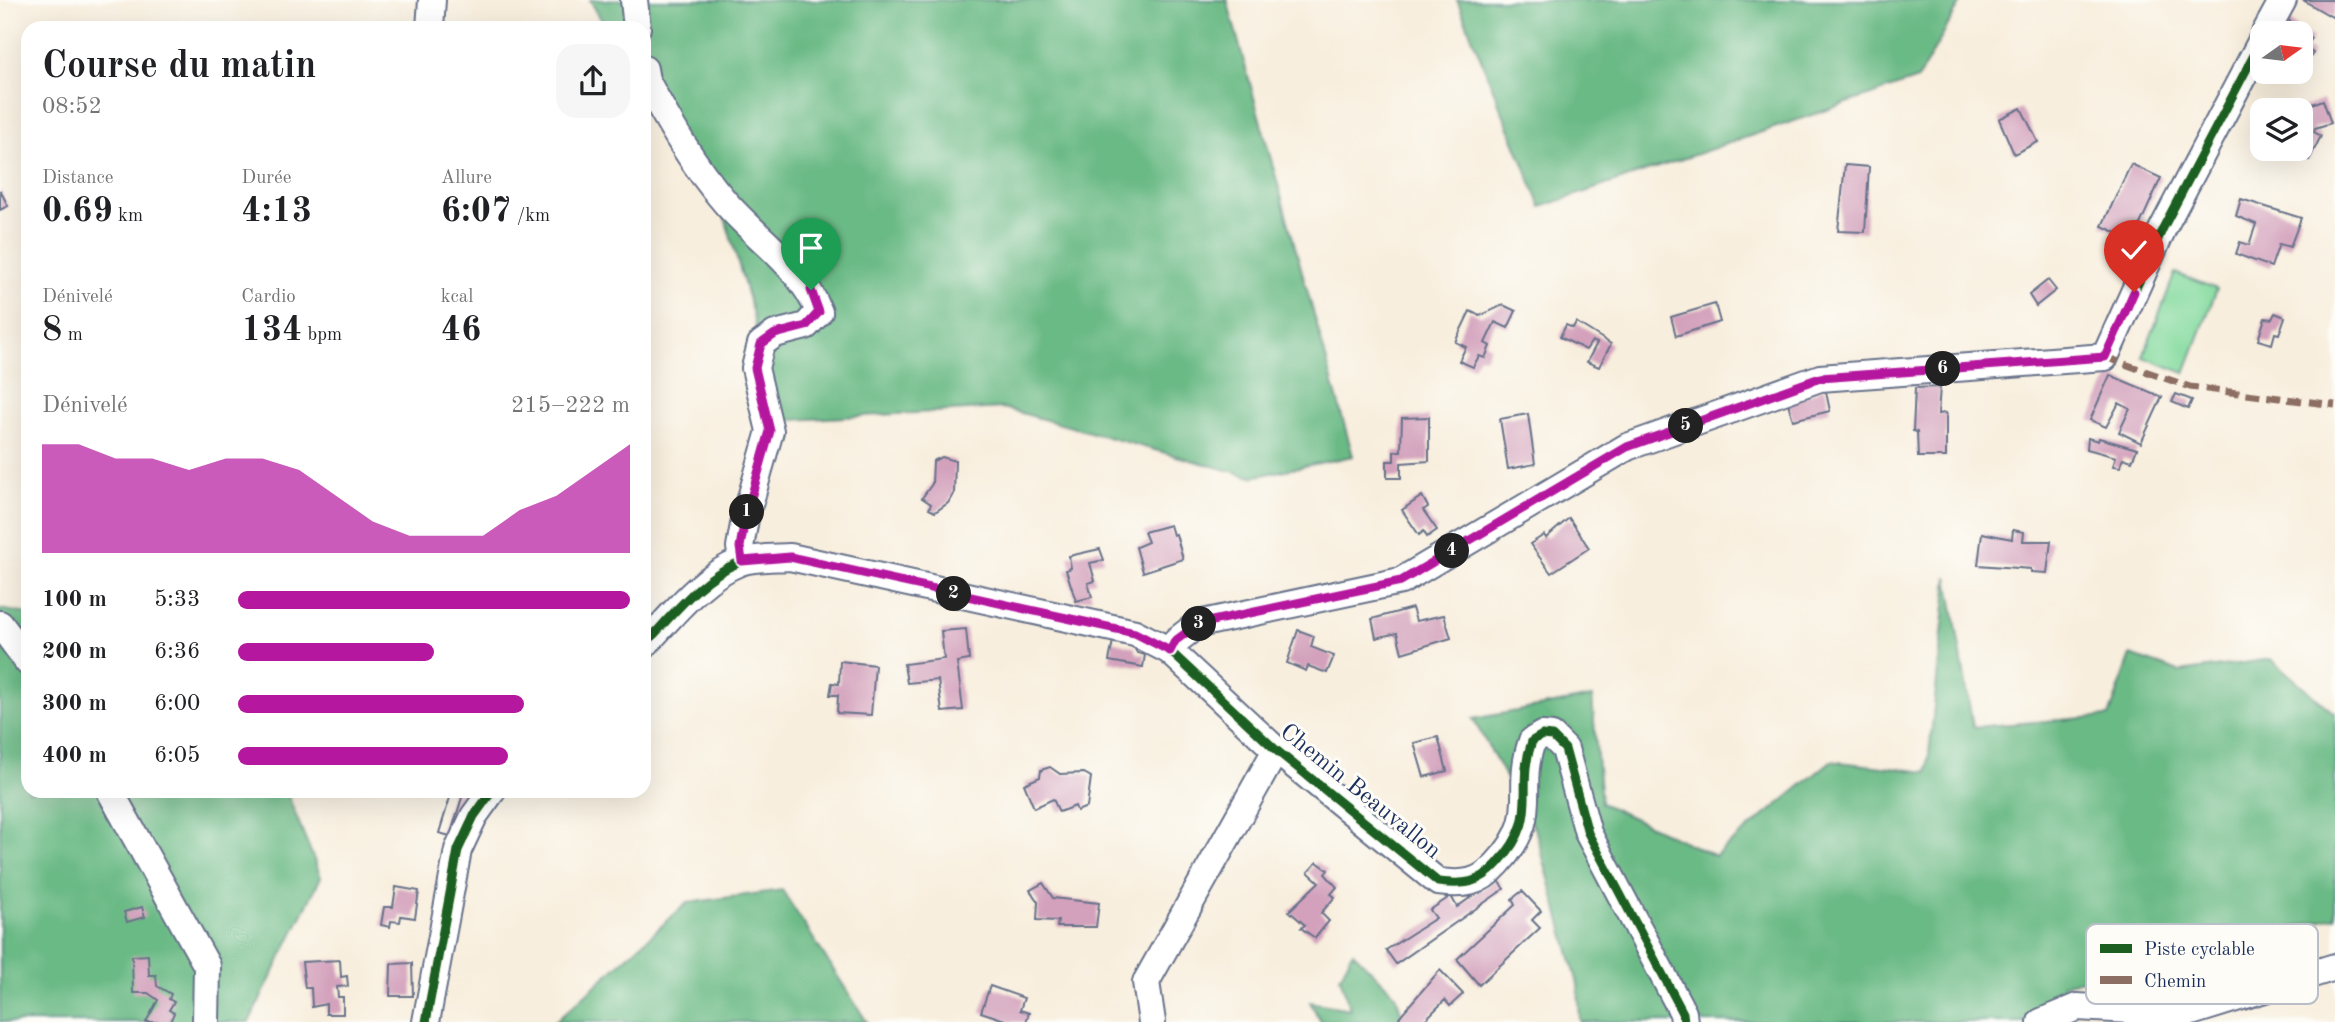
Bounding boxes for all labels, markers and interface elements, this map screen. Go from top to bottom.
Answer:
north arrow [2250,21,2314,84]
map controls [2250,21,2313,161]
button: share [556,44,630,118]
text: Course du matin [42,48,316,86]
text: 08:52 [42,95,102,118]
button: layers [2250,98,2313,161]
text: Distance [42,169,114,188]
text: Durée [241,169,292,188]
text: Allure [441,169,492,188]
text: 0.69 [42,194,113,229]
text: 4:13 [241,194,312,229]
text: 6:07 [441,194,511,229]
text: km [113,207,143,226]
text: /km [511,207,550,226]
pin [781,218,841,290]
pin [2104,220,2164,292]
icon: arrive [792,229,830,267]
icon: check [2115,231,2153,269]
text: Dénivelé [42,288,113,307]
text: Cardio [241,288,296,307]
text: kcal [441,288,473,307]
text: 8 [42,313,62,348]
text: 134 [241,313,302,348]
text: 46 [441,313,481,348]
text: m [62,326,83,345]
text: bpm [302,326,342,345]
pin: 6 [1926,352,1960,386]
text: 6 [1937,359,1948,378]
text: Dénivelé [42,394,128,417]
text: 215–222 m [511,394,630,417]
pin: 5 [1668,408,1704,444]
text: 5 [1680,416,1691,435]
pin: 1 [730,494,764,530]
text: 1 [741,502,752,521]
pin: 4 [1434,534,1470,568]
text: 4 [1446,541,1457,560]
pin: 2 [936,576,972,612]
text: 2 [948,584,959,603]
text: 100 m [42,588,107,611]
text: 5:33 [154,588,200,611]
pin: 3 [1182,606,1216,642]
text: 3 [1193,614,1204,633]
text: 200 m [42,640,107,663]
text: 6:36 [154,640,200,663]
text: 300 m [42,692,107,715]
text: 6:00 [154,692,200,715]
street label: Chemin Beauvallon [1275,720,1445,864]
text: 400 m [42,744,107,767]
text: 6:05 [154,744,200,767]
legend [2086,924,2318,1004]
text: Piste cyclable [2144,941,2255,960]
text: Chemin [2144,973,2206,992]

